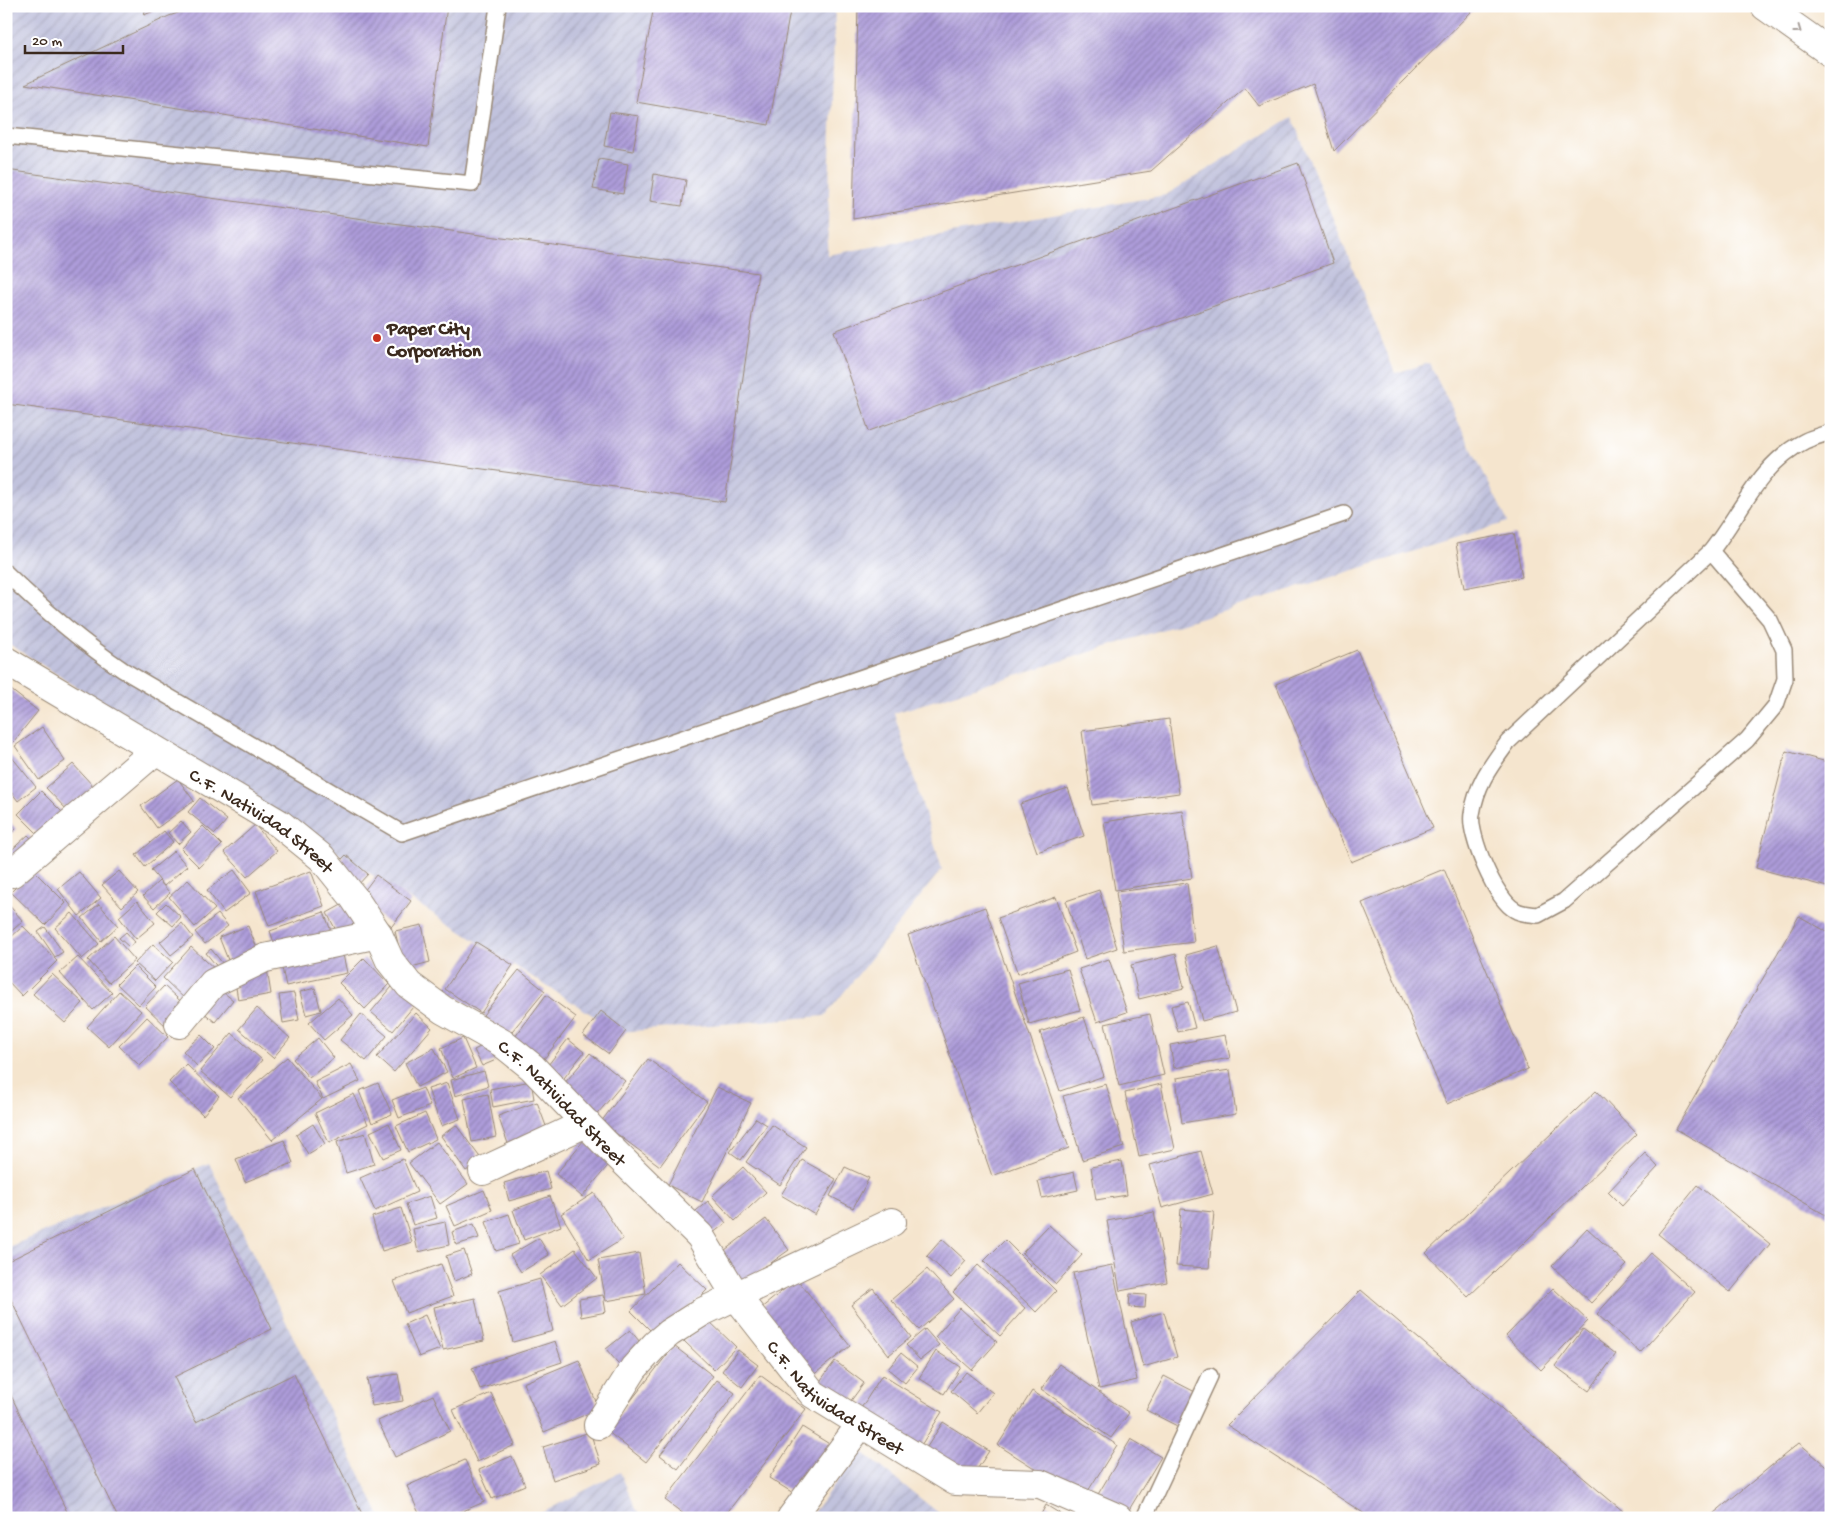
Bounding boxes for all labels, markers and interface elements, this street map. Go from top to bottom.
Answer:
scale bar [25,22,122,54]
one-way arrow [1792,24,1802,33]
text: 20 m [32,33,62,51]
place label: Paper City Corporation [386,319,482,364]
marker: Paper City Corporation [371,332,383,344]
street label: C.F. Natividad Street [184,765,339,881]
street label: C.F. Natividad Street [492,1036,631,1174]
street label: C.F. Natividad Street [760,1337,909,1463]

